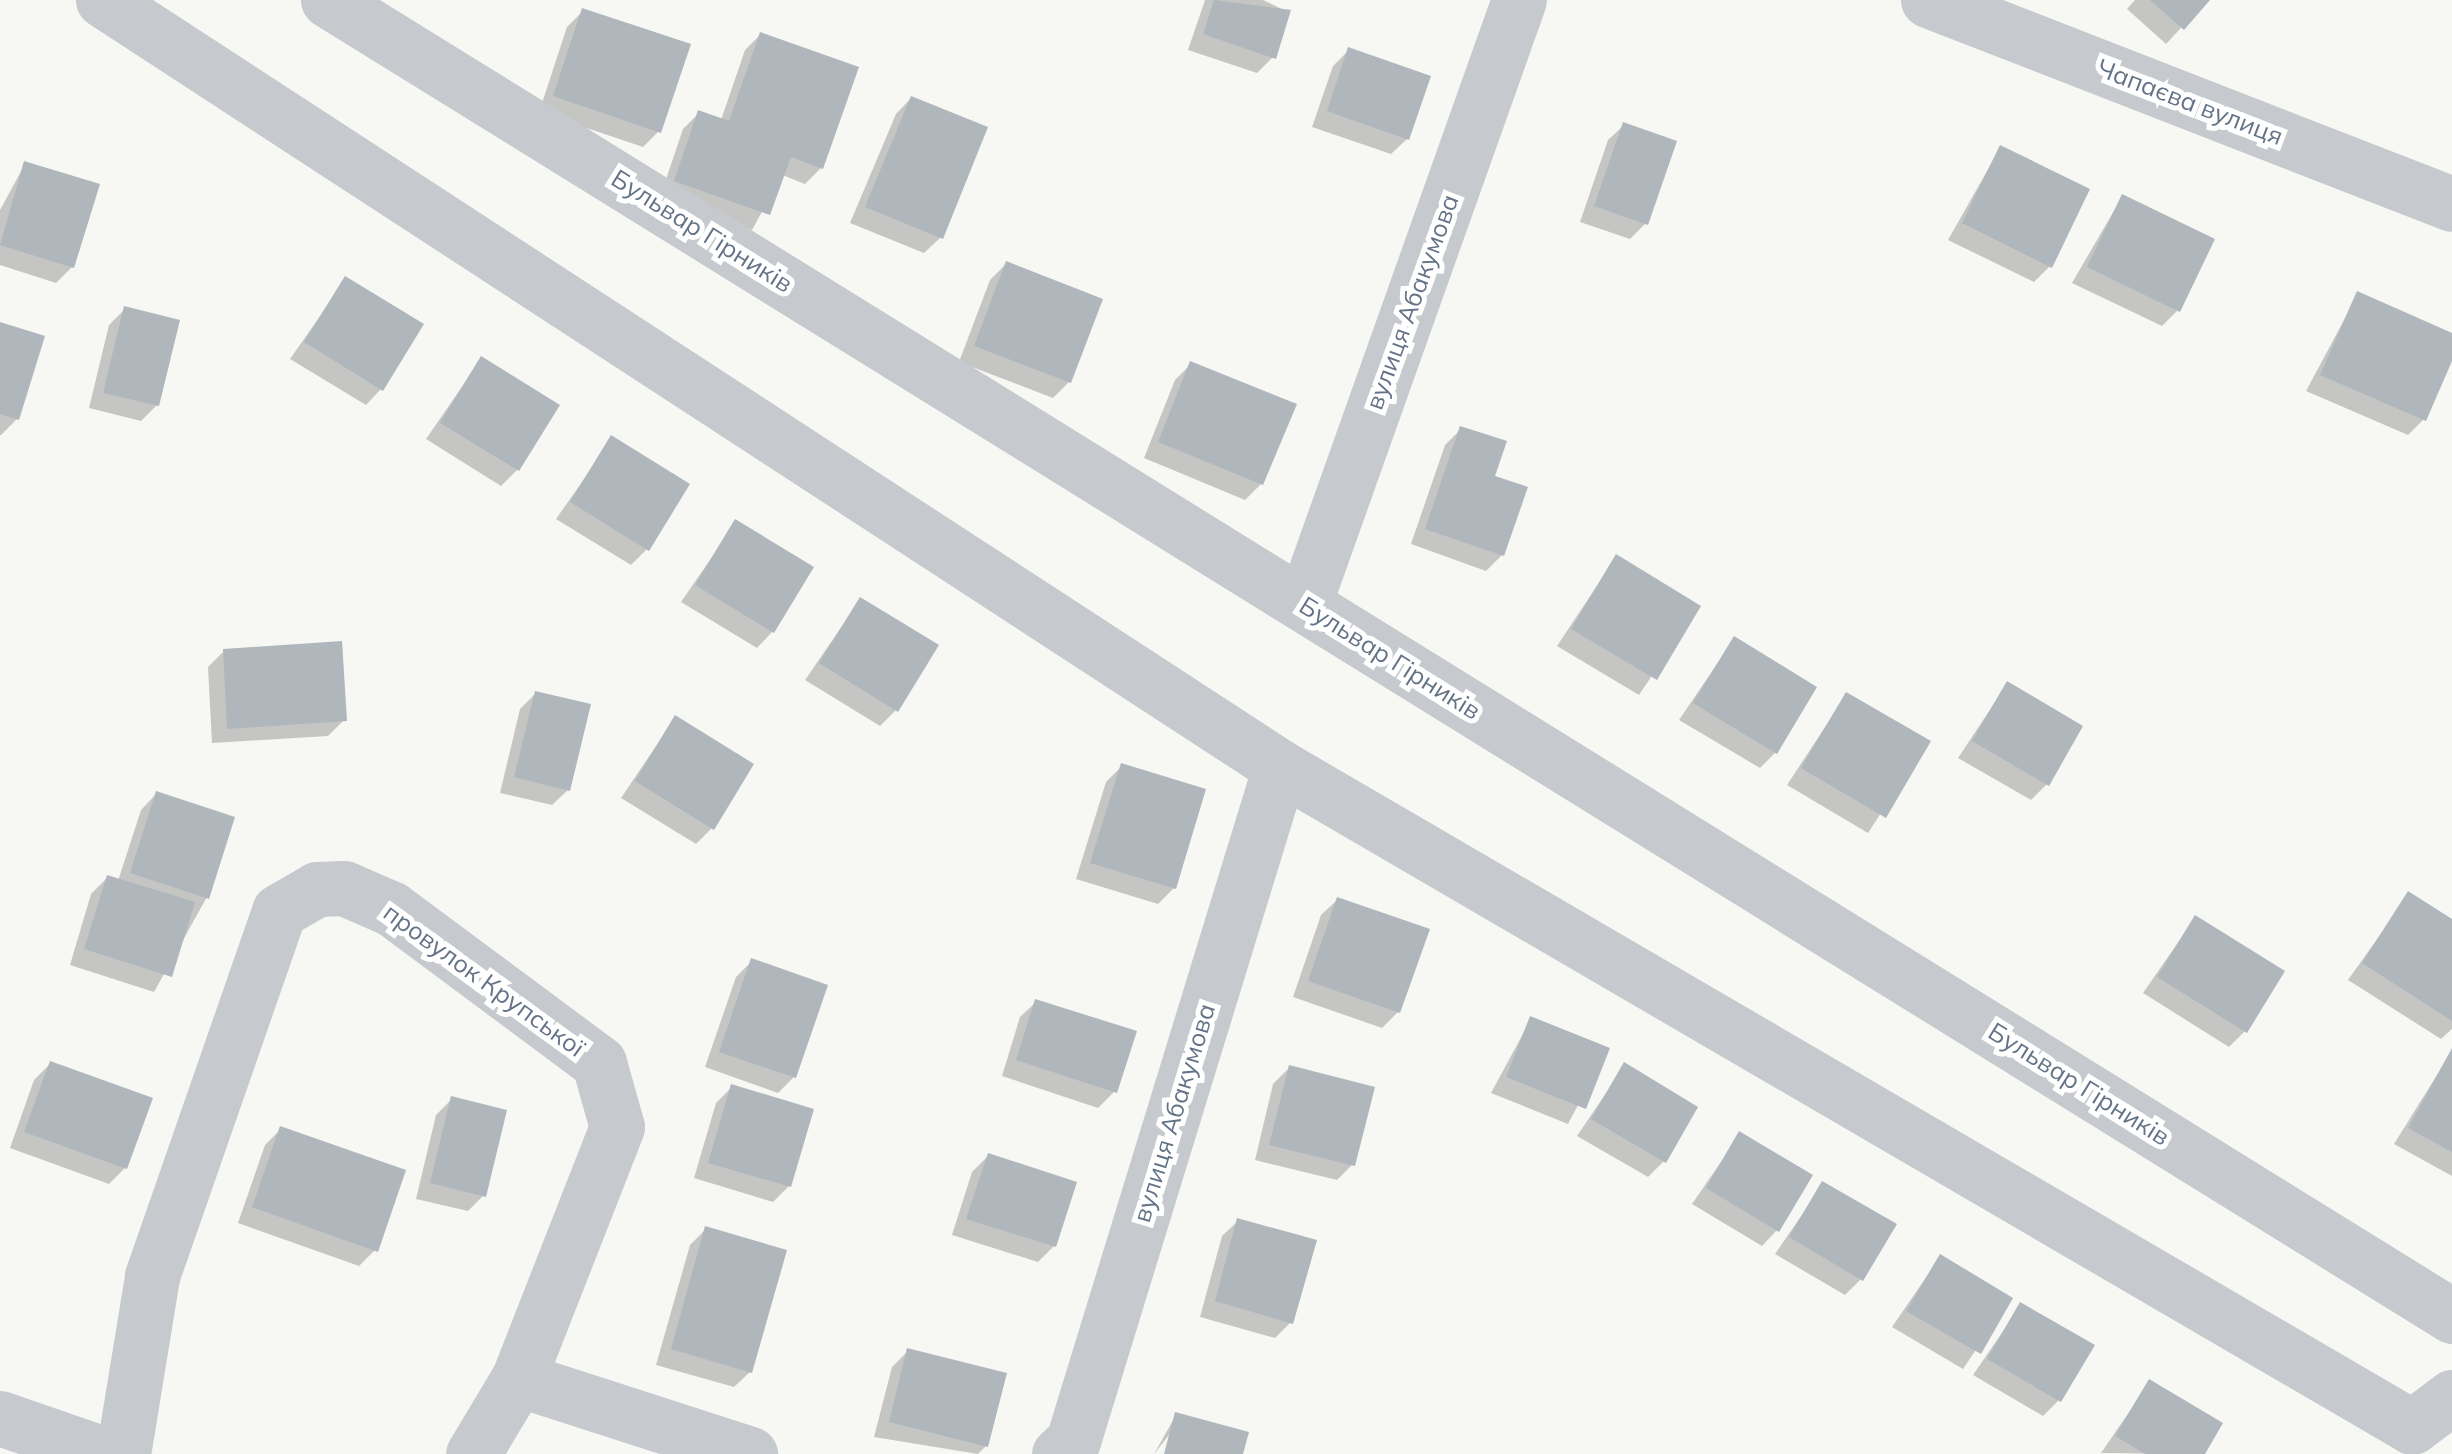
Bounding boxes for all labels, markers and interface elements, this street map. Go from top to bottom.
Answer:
street label: Чапаєва вулиця [2093,53,2287,151]
street label: Бульвар Гірників [606,163,798,299]
street label: вулиця Абакумова [1359,190,1465,414]
street label: Бульвар Гірників [1294,590,1486,726]
street label: провулок Крупської [378,897,590,1063]
street label: вулиця Абакумова [1126,1000,1222,1226]
street label: Бульвар Гірників [1983,1016,2175,1152]

